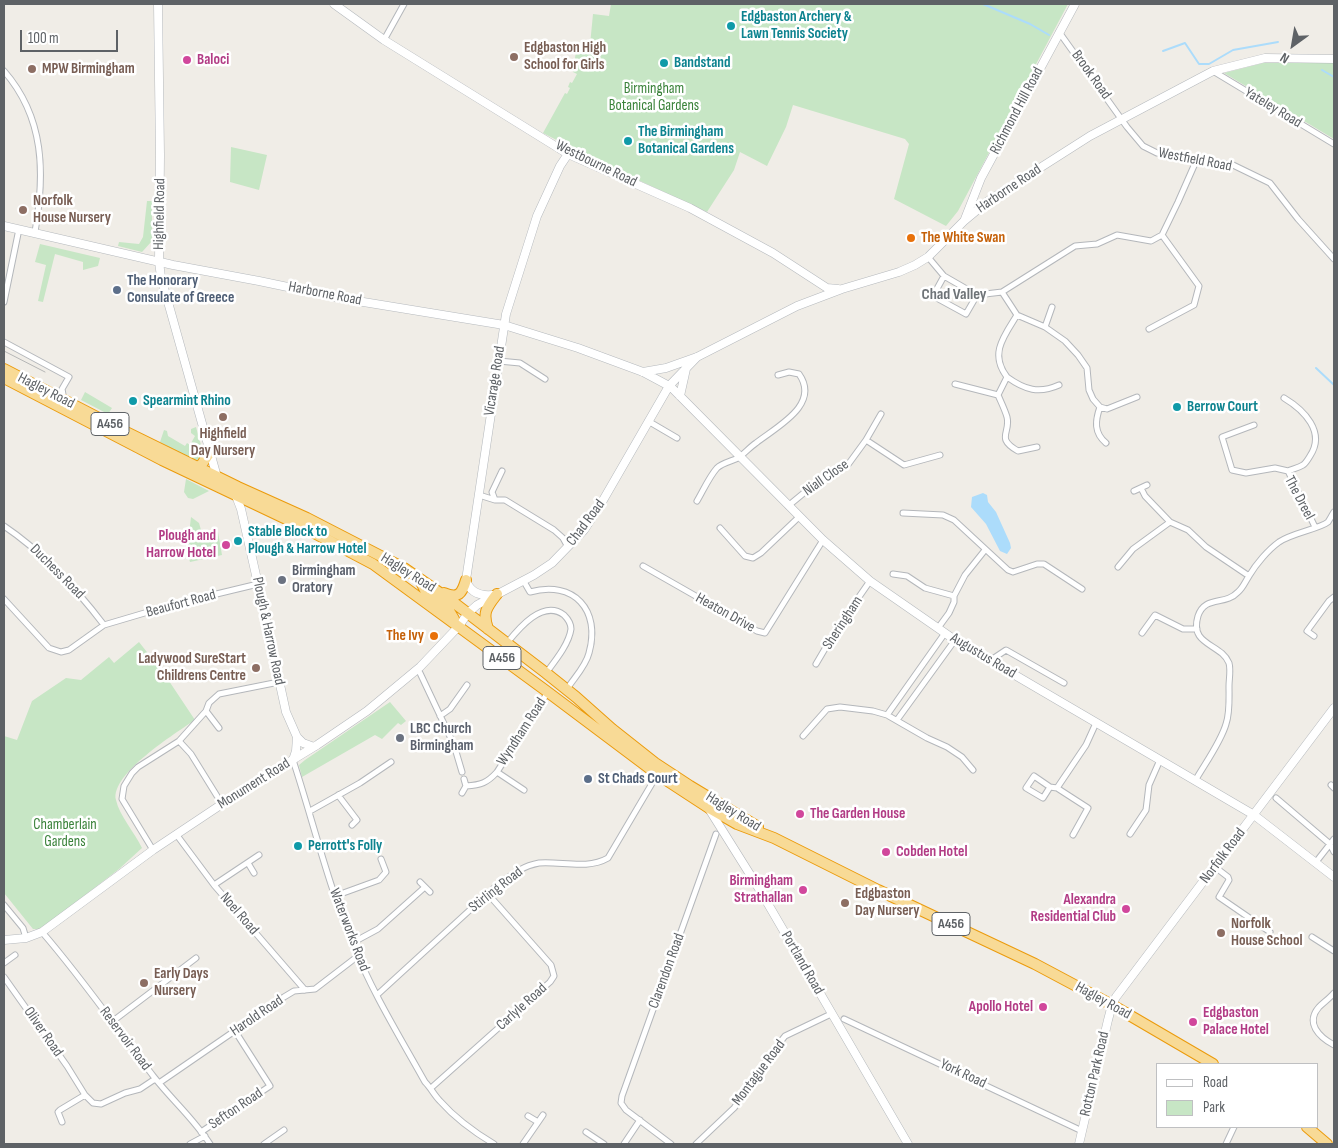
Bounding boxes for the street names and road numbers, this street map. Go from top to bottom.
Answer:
street label: Brook Road [1067,47,1115,103]
street label: Richmond Hill Road [986,64,1048,158]
street label: Yateley Road [1241,84,1305,132]
street label: Westbourne Road [552,137,640,191]
street label: Westfield Road [1157,144,1233,176]
street label: Harborne Road [973,161,1045,217]
street label: Highfield Road [150,178,170,250]
street label: Harborne Road [287,278,363,310]
street label: Vicarage Road [481,345,509,417]
street label: Hagley Road [15,369,77,413]
road number: A456 [91,412,129,436]
street label: Niall Close [800,456,852,500]
street label: The Dreel [1280,473,1318,523]
street label: Chad Road [563,496,609,550]
street label: Duchess Road [26,541,88,603]
street label: Hagley Road [377,549,439,597]
street label: Plough & Harrow Road [248,575,288,687]
street label: Beaufort Road [144,586,218,622]
street label: Heaton Drive [692,589,758,637]
street label: Sheringham [819,593,867,653]
street label: Augustus Road [947,629,1019,683]
road number: A456 [483,646,521,670]
street label: Wyndham Road [493,695,551,769]
street label: Monument Road [214,755,294,813]
street label: Hagley Road [702,788,764,836]
street label: Norfolk Road [1196,825,1250,887]
street label: Stirling Road [465,863,527,917]
street label: Waterworks Road [325,886,373,974]
street label: Noel Road [216,889,262,939]
road number: A456 [932,912,970,936]
street label: Portland Road [777,928,827,998]
street label: Clarendon Road [645,931,689,1011]
street label: Hagley Road [1072,978,1134,1024]
street label: Carlyle Road [493,980,551,1034]
street label: Harold Road [227,992,287,1040]
street label: Oliver Road [19,1004,67,1060]
street label: Reservoir Road [95,1004,155,1074]
street label: Rotton Park Road [1077,1030,1113,1118]
street label: Montague Road [728,1037,790,1109]
street label: York Road [937,1055,989,1093]
street label: Sefton Road [206,1084,266,1134]

